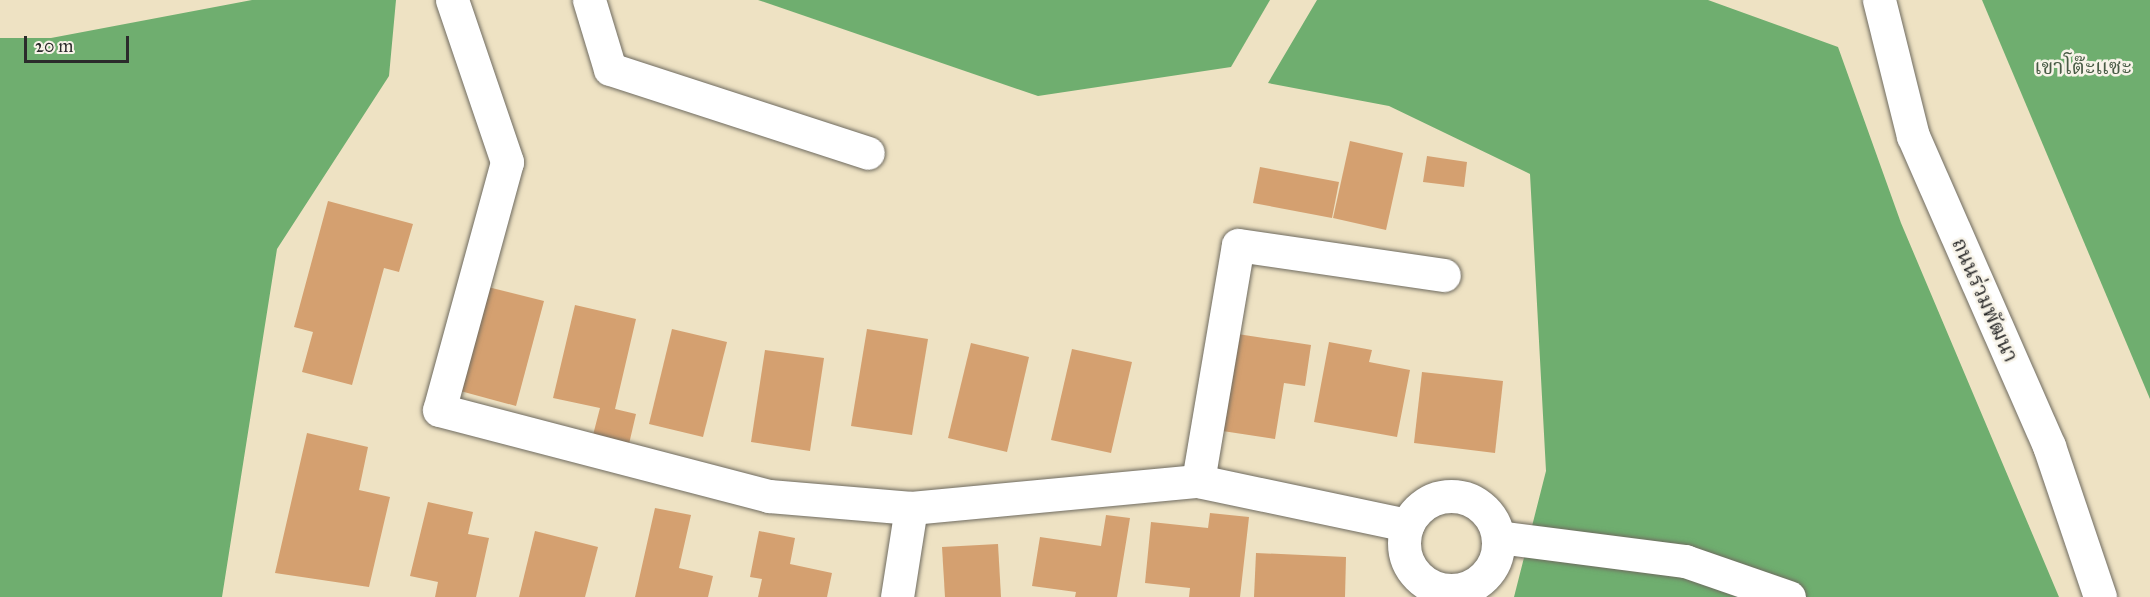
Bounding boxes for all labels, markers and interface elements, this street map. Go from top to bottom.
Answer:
scale bar [27,24,132,62]
text: 20 m [35,35,73,57]
park label: เขาโต๊ะแซะ [2034,54,2132,80]
street label: ถนนร่วมพัฒนา [1946,234,2024,366]

